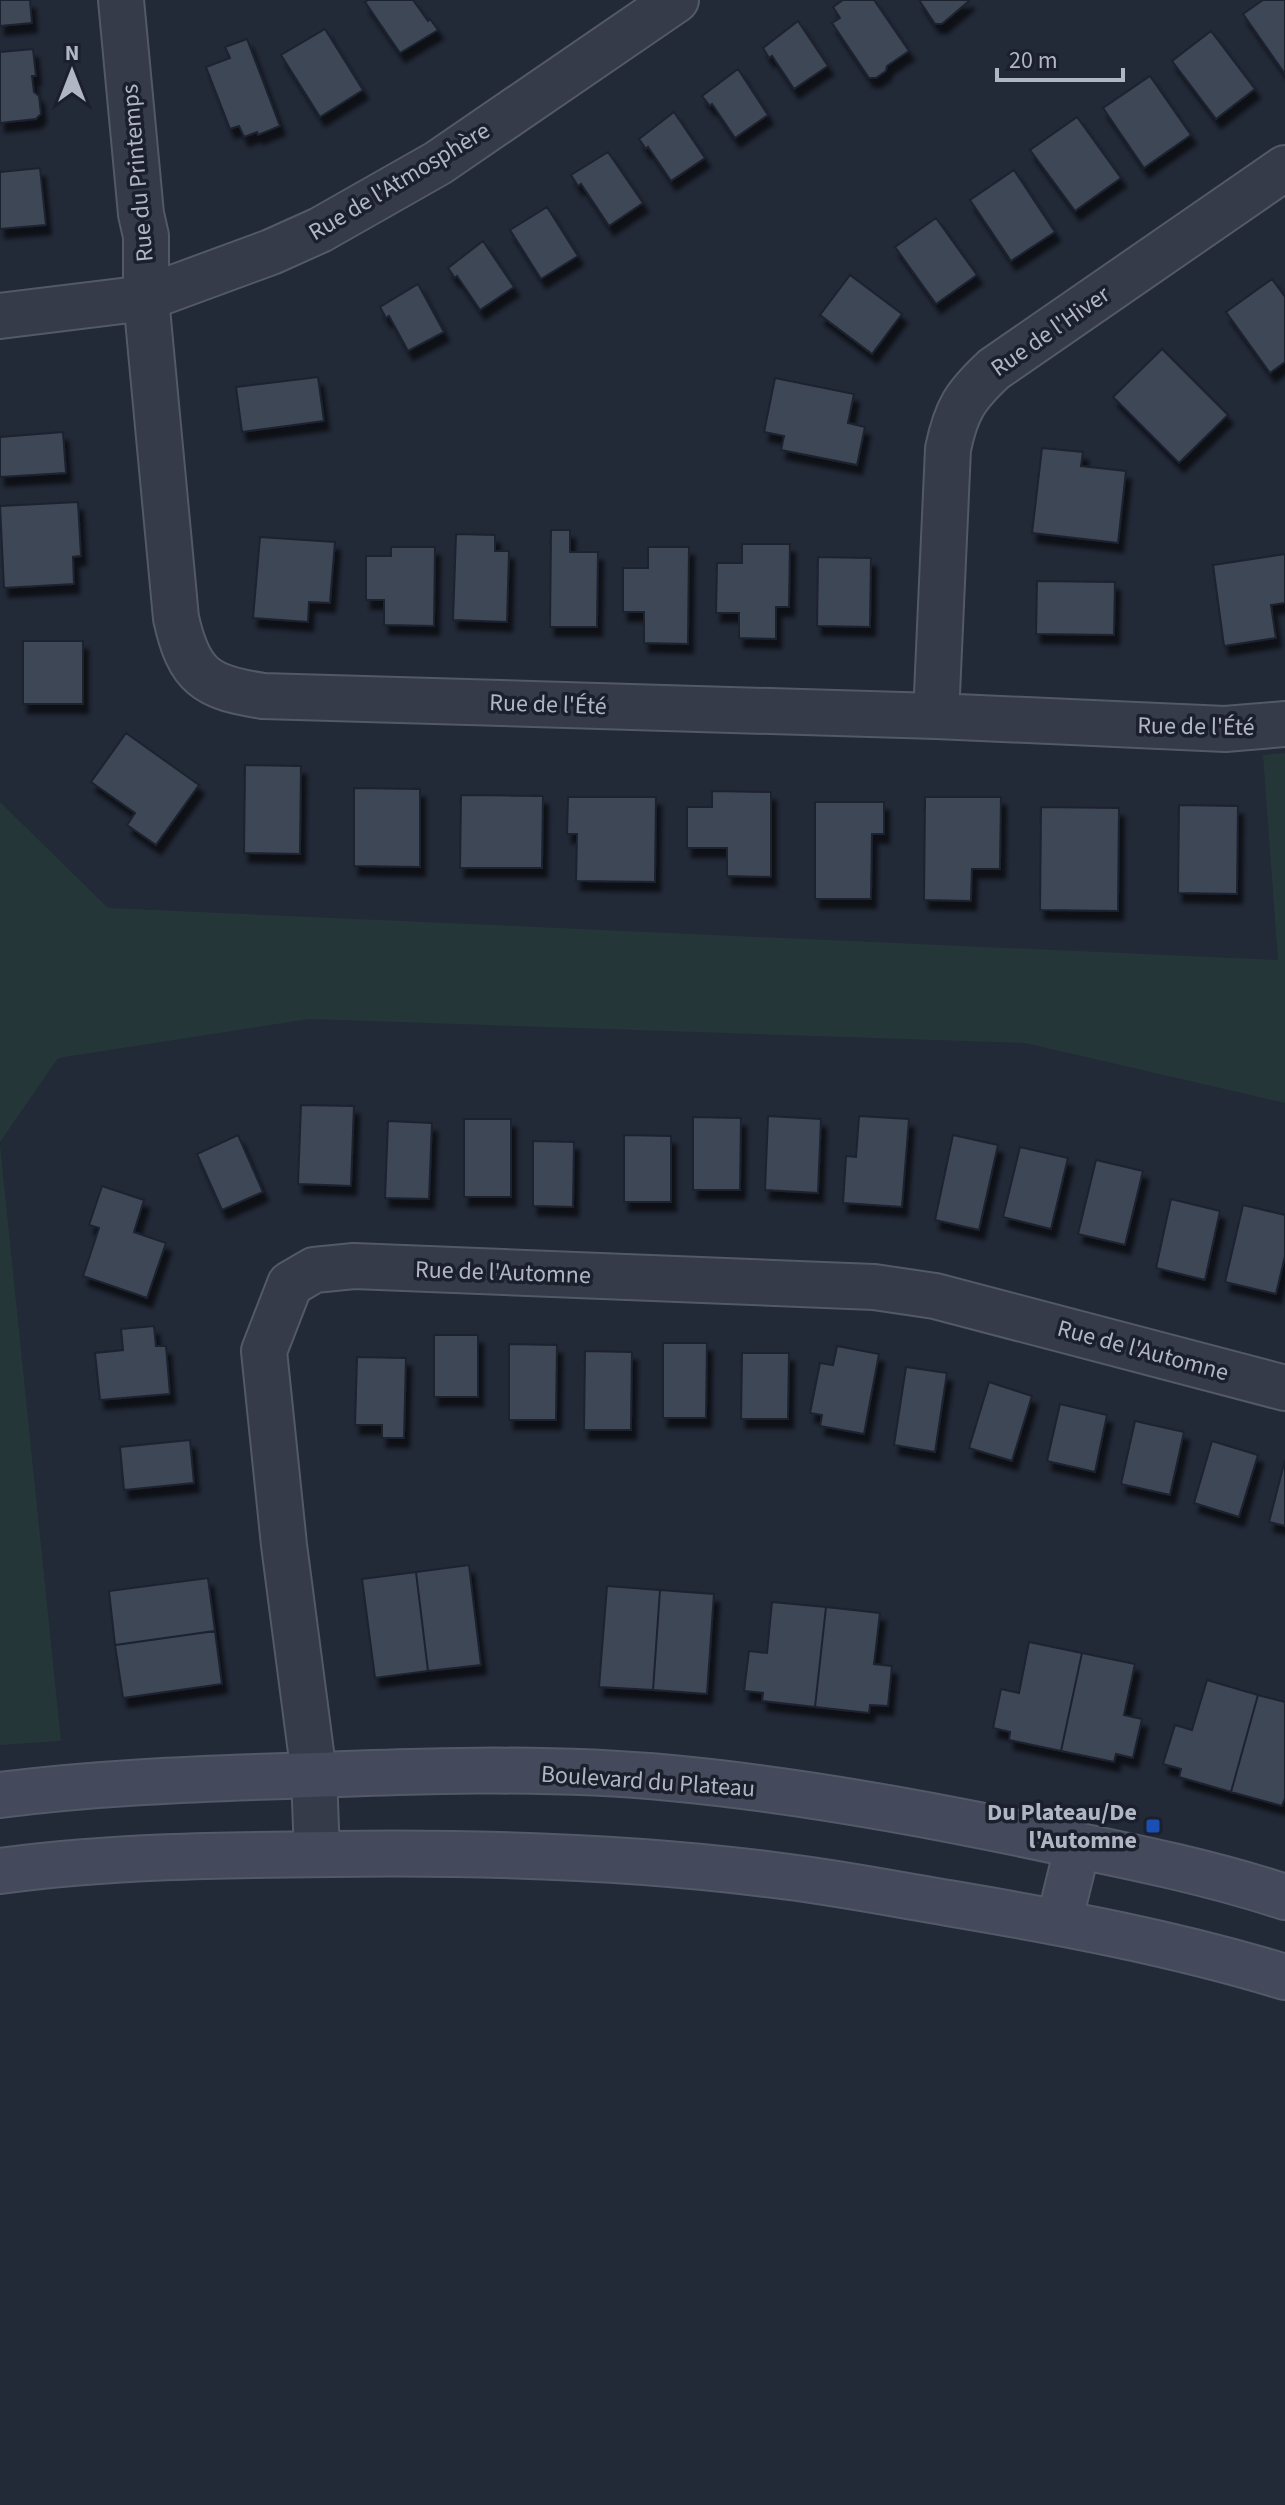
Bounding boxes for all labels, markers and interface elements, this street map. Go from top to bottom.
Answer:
north arrow [32,32,112,112]
scale bar [997,32,1123,82]
text: N [65,37,79,69]
text: 20 m [1009,43,1058,78]
street label: Rue du Printemps [112,83,163,263]
street label: Rue de l'Atmosphère [302,113,497,250]
street label: Rue de l'Hiver [984,277,1118,385]
street label: Rue de l'Été [489,685,607,724]
street label: Rue de l'Été [1137,708,1255,745]
street label: Rue de l'Automne [414,1252,591,1293]
street label: Rue de l'Automne [1053,1311,1232,1390]
street label: Boulevard du Plateau [540,1757,756,1806]
place label: Du Plateau/De l'Automne [987,1795,1137,1858]
marker: Du Plateau/De l'Automne [1144,1817,1162,1835]

